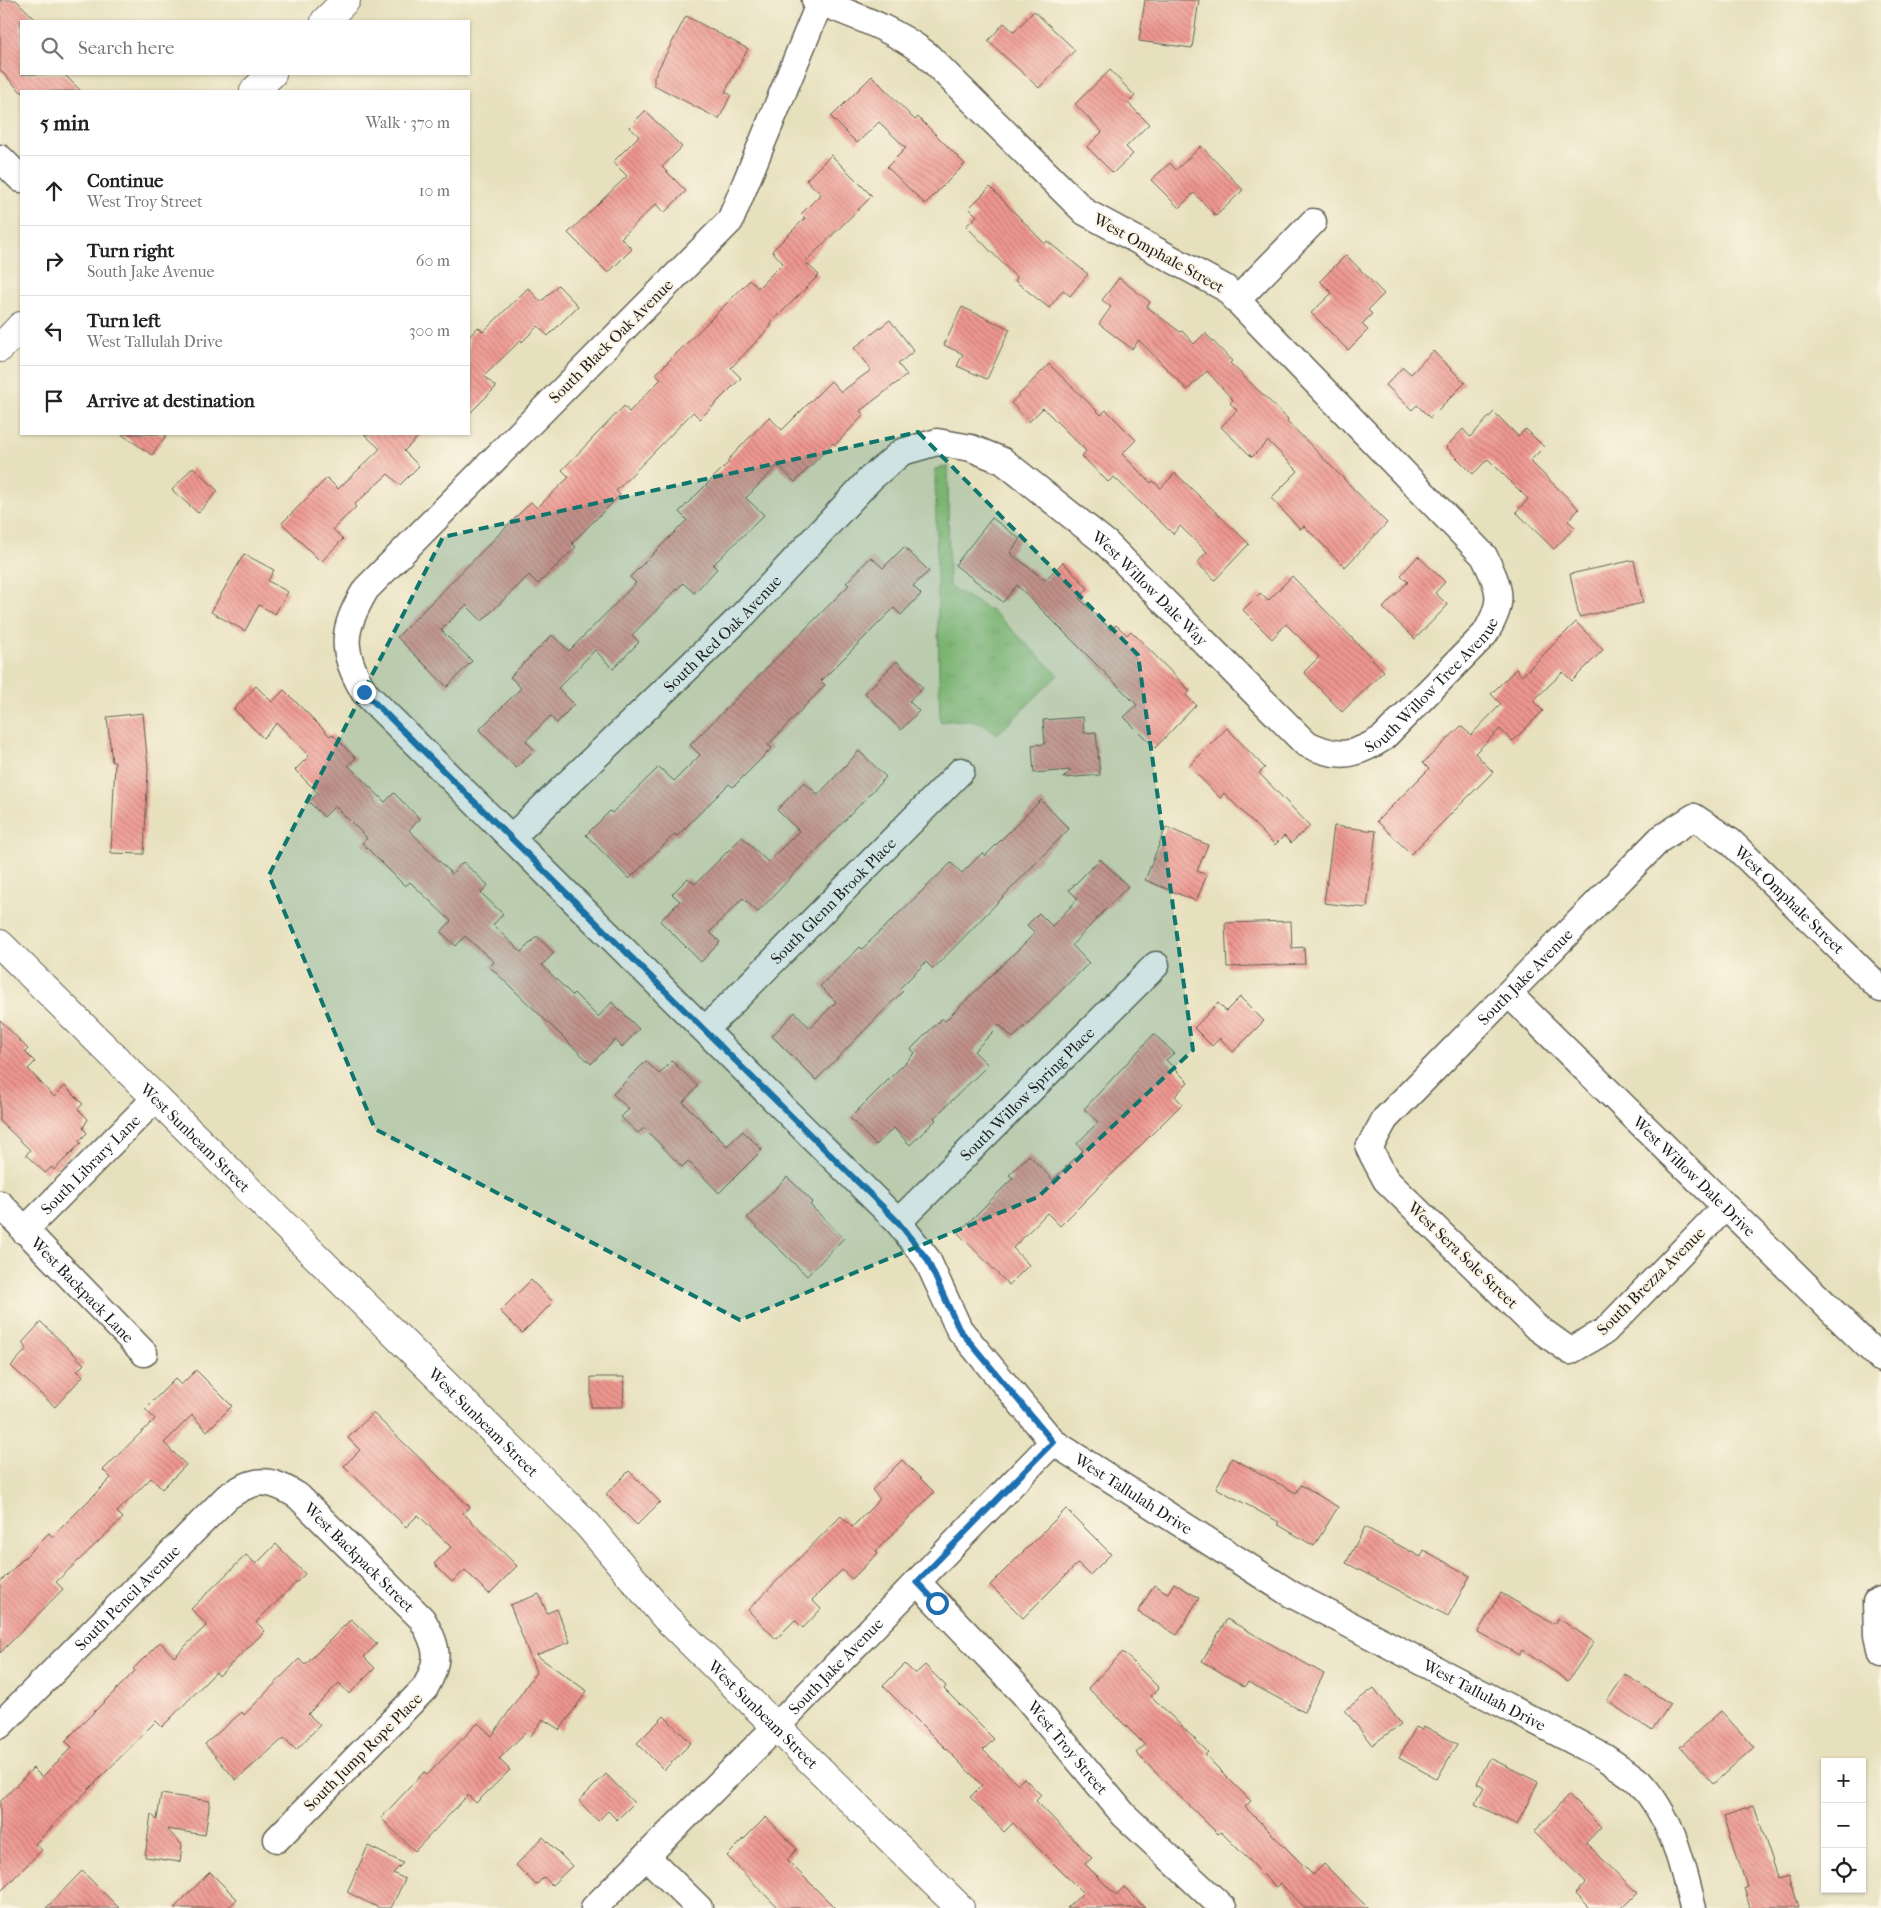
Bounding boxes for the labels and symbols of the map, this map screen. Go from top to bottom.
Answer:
street label: West Omphale Street [1090,209,1228,297]
street label: South Black Oak Avenue [545,275,677,407]
street label: West Willow Dale Way [1088,526,1212,650]
street label: South Red Oak Avenue [659,571,785,696]
street label: South Willow Tree Avenue [1361,614,1502,756]
route end [353,681,376,704]
street label: South Glenn Brook Place [766,833,900,968]
street label: West Omphale Street [1730,841,1849,958]
street label: South Jake Avenue [1474,924,1576,1029]
street label: South Willow Spring Place [956,1023,1098,1164]
street label: West Sunbeam Street [136,1078,255,1196]
street label: South Library Lane [37,1110,144,1218]
street label: West Willow Dale Drive [1629,1111,1760,1240]
street label: West Sera Sole Street [1403,1197,1522,1313]
street label: South Brezza Avenue [1593,1223,1709,1339]
street label: West Backpack Lane [27,1232,138,1346]
street label: West Sunbeam Street [424,1363,543,1481]
street label: West Tallulah Drive [1071,1448,1196,1538]
street label: West Backpack Street [300,1498,419,1616]
street label: South Pencil Avenue [70,1541,184,1654]
route start [926,1592,949,1615]
street label: South Jake Avenue [784,1613,887,1718]
street label: West Sunbeam Street [704,1655,823,1773]
street label: West Tallulah Drive [1419,1655,1549,1735]
street label: South Jump Rope Place [300,1689,426,1815]
street label: West Troy Street [1023,1696,1112,1798]

